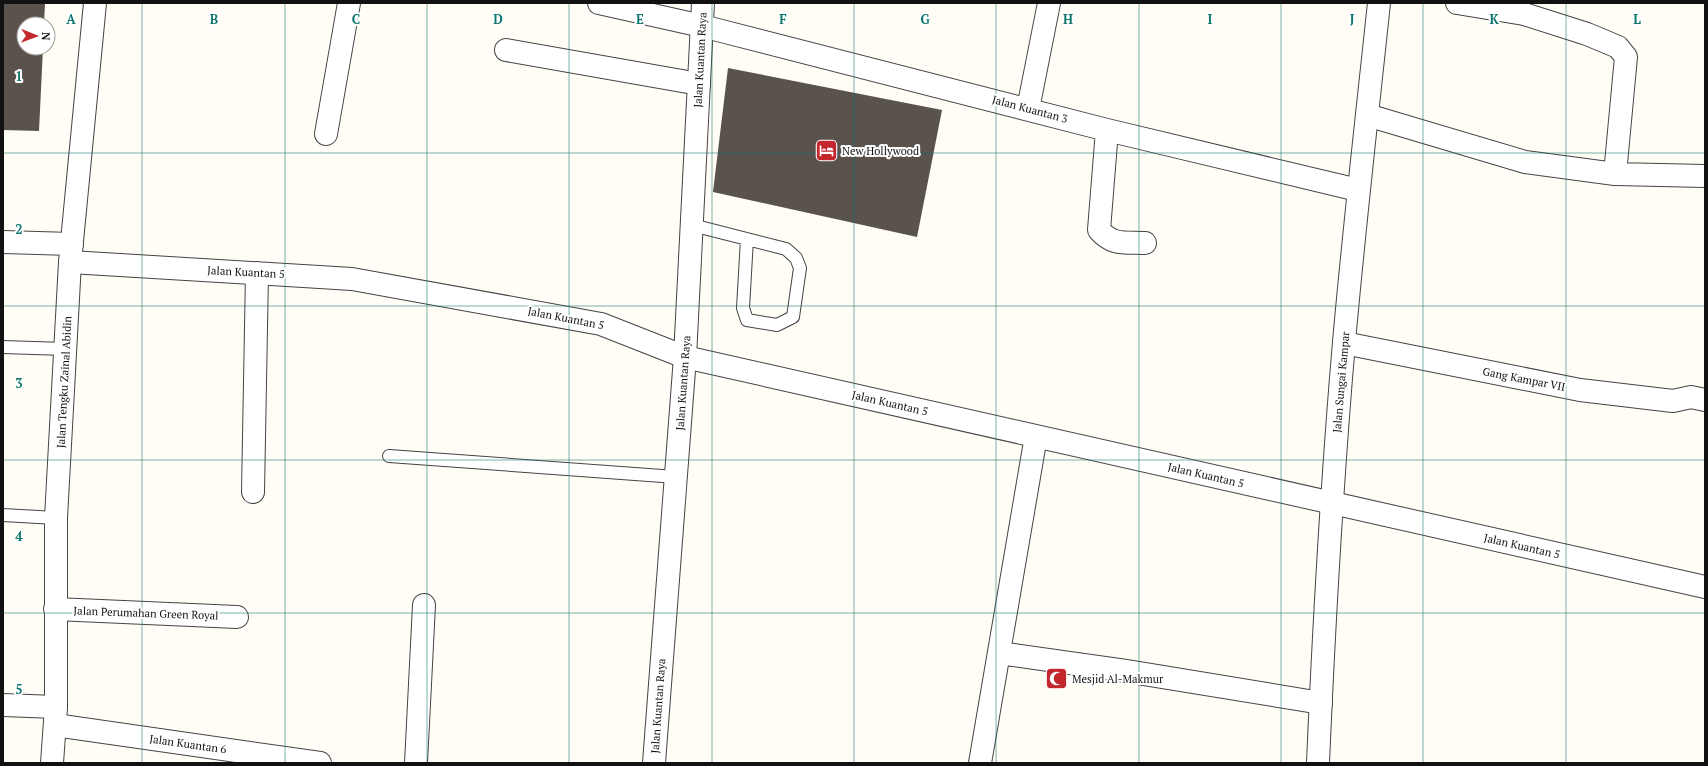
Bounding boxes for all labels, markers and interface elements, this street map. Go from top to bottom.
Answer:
text: A [66,10,76,28]
text: B [210,10,218,28]
text: C [352,10,360,28]
text: D [493,10,503,28]
text: E [636,10,644,28]
text: F [779,10,787,28]
text: G [920,10,930,28]
text: H [1063,10,1073,28]
text: I [1208,10,1213,28]
text: J [1350,10,1355,28]
text: K [1489,10,1499,28]
text: L [1633,10,1641,28]
street label: Jalan Kuantan Raya [691,12,710,108]
north arrow [16,16,56,56]
text: N [39,32,53,41]
text: 1 [15,67,23,85]
street label: Jalan Kuantan 3 [991,92,1069,126]
hotel icon: New Hollywood [813,138,839,164]
place label: New Hollywood [842,144,919,158]
text: 2 [15,220,23,238]
street label: Jalan Kuantan 5 [207,263,285,281]
street label: Jalan Kuantan 5 [527,304,606,332]
street label: Jalan Tengku Zainal Abidin [54,315,74,448]
street label: Jalan Sungai Kampar [1330,330,1352,433]
street label: Jalan Kuantan Raya [673,334,693,431]
street label: Gang Kampar VII [1481,364,1567,394]
text: 3 [15,374,23,392]
street label: Jalan Kuantan 5 [851,387,930,419]
street label: Jalan Kuantan 5 [1167,459,1246,491]
text: 4 [15,527,23,545]
street label: Jalan Kuantan 5 [1483,530,1562,562]
street label: Jalan Perumahan Green Royal [73,603,219,623]
street label: Jalan Kuantan Raya [648,657,668,754]
mosque icon: Mesjid Al-Makmur [1044,666,1070,692]
place label: Mesjid Al-Makmur [1072,672,1164,686]
text: 5 [15,680,23,698]
street label: Jalan Kuantan 6 [149,732,228,756]

